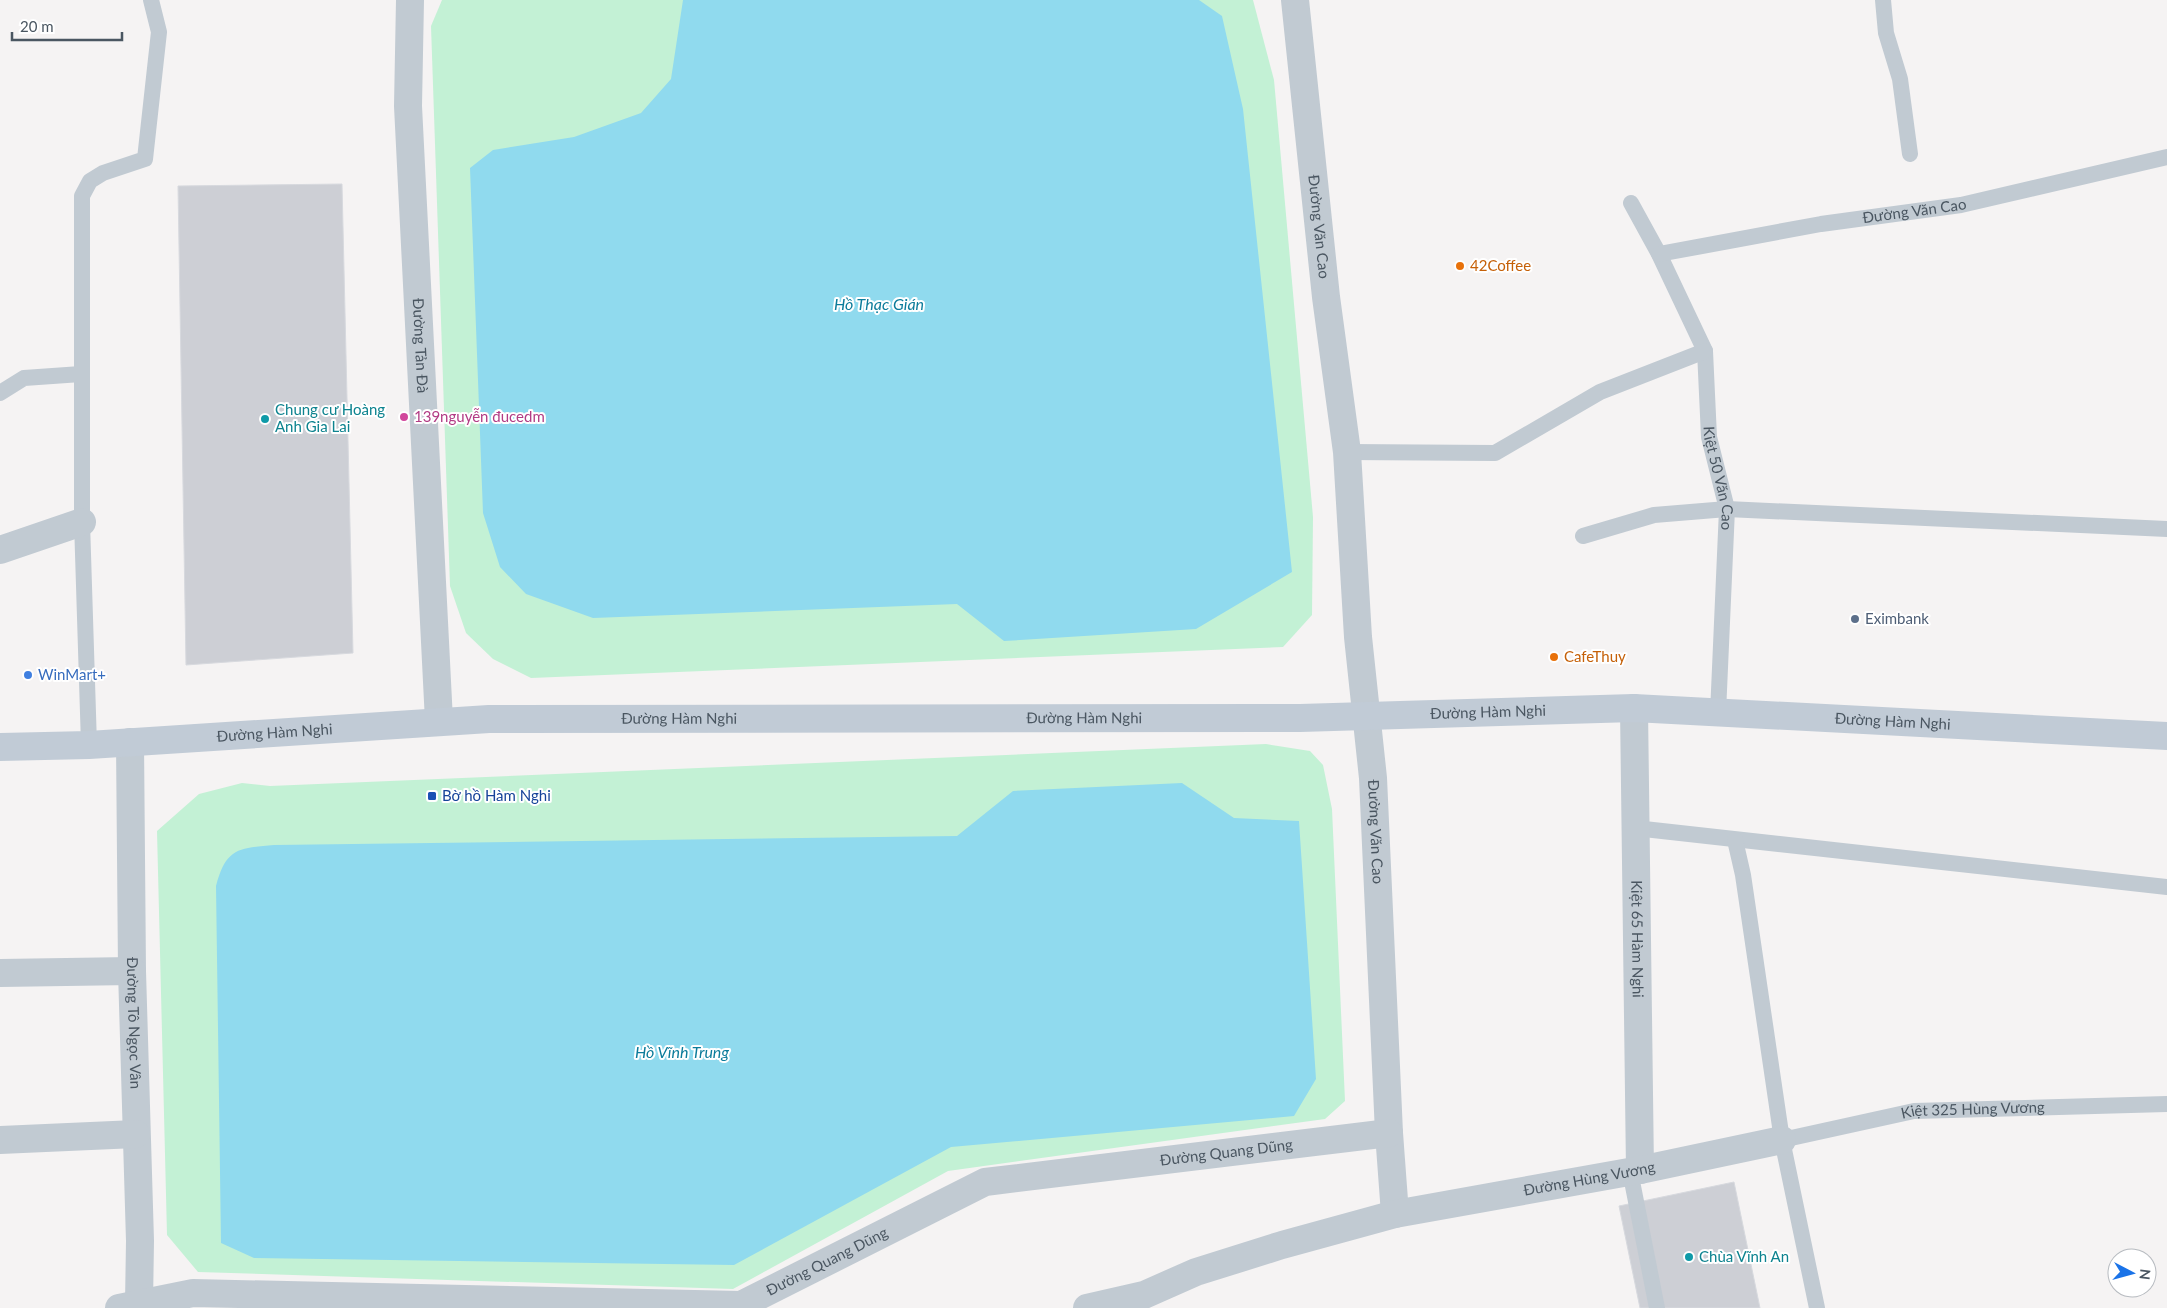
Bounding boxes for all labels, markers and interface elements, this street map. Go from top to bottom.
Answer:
scale bar [12,10,122,42]
text: 20 m [20,17,54,35]
street label: Đường Văn Cao [1305,174,1334,280]
street label: Đường Văn Cao [1861,194,1968,226]
place label: 42Coffee [1470,256,1531,274]
marker: 42Coffee [1454,260,1466,272]
water label: Hồ Thạc Gián [834,294,924,313]
street label: Đường Tản Đà [410,298,432,394]
place label: Chung cư Hoàng Anh Gia Lai [275,400,385,435]
place label: 139nguyễn đucedm [414,407,545,425]
marker: 139nguyễn đucedm [398,411,410,423]
marker: Chung cư Hoàng Anh Gia Lai [259,413,271,425]
street label: Kiệt 50 Văn Cao [1701,426,1737,531]
place label: Eximbank [1865,609,1929,627]
marker: Eximbank [1849,613,1861,625]
place label: CafeThuy [1564,647,1626,665]
marker: CafeThuy [1548,651,1560,663]
place label: WinMart+ [38,665,106,683]
marker: WinMart+ [22,669,34,681]
street label: Đường Hàm Nghi [1430,701,1546,722]
street label: Đường Hàm Nghi [1026,708,1142,726]
street label: Đường Hàm Nghi [621,709,737,727]
street label: Đường Hàm Nghi [1834,709,1951,733]
street label: Đường Hàm Nghi [216,719,333,745]
street label: Đường Văn Cao [1365,779,1388,884]
place label: Bờ hồ Hàm Nghi [442,786,551,804]
marker: Bờ hồ Hàm Nghi [426,790,438,802]
street label: Kiệt 65 Hàm Nghi [1628,880,1648,998]
street label: Đường Tô Ngọc Vân [124,957,145,1089]
water label: Hồ Vĩnh Trung [635,1042,729,1061]
street label: Kiệt 325 Hùng Vương [1899,1097,2045,1122]
street label: Đường Quang Dũng [1159,1135,1294,1169]
street label: Đường Hùng Vương [1522,1157,1657,1199]
street label: Đường Quang Dũng [763,1223,891,1299]
place label: Chùa Vĩnh An [1699,1247,1789,1265]
north arrow [2107,1248,2157,1298]
marker: Chùa Vĩnh An [1683,1251,1695,1263]
text: N [2136,1268,2154,1281]

